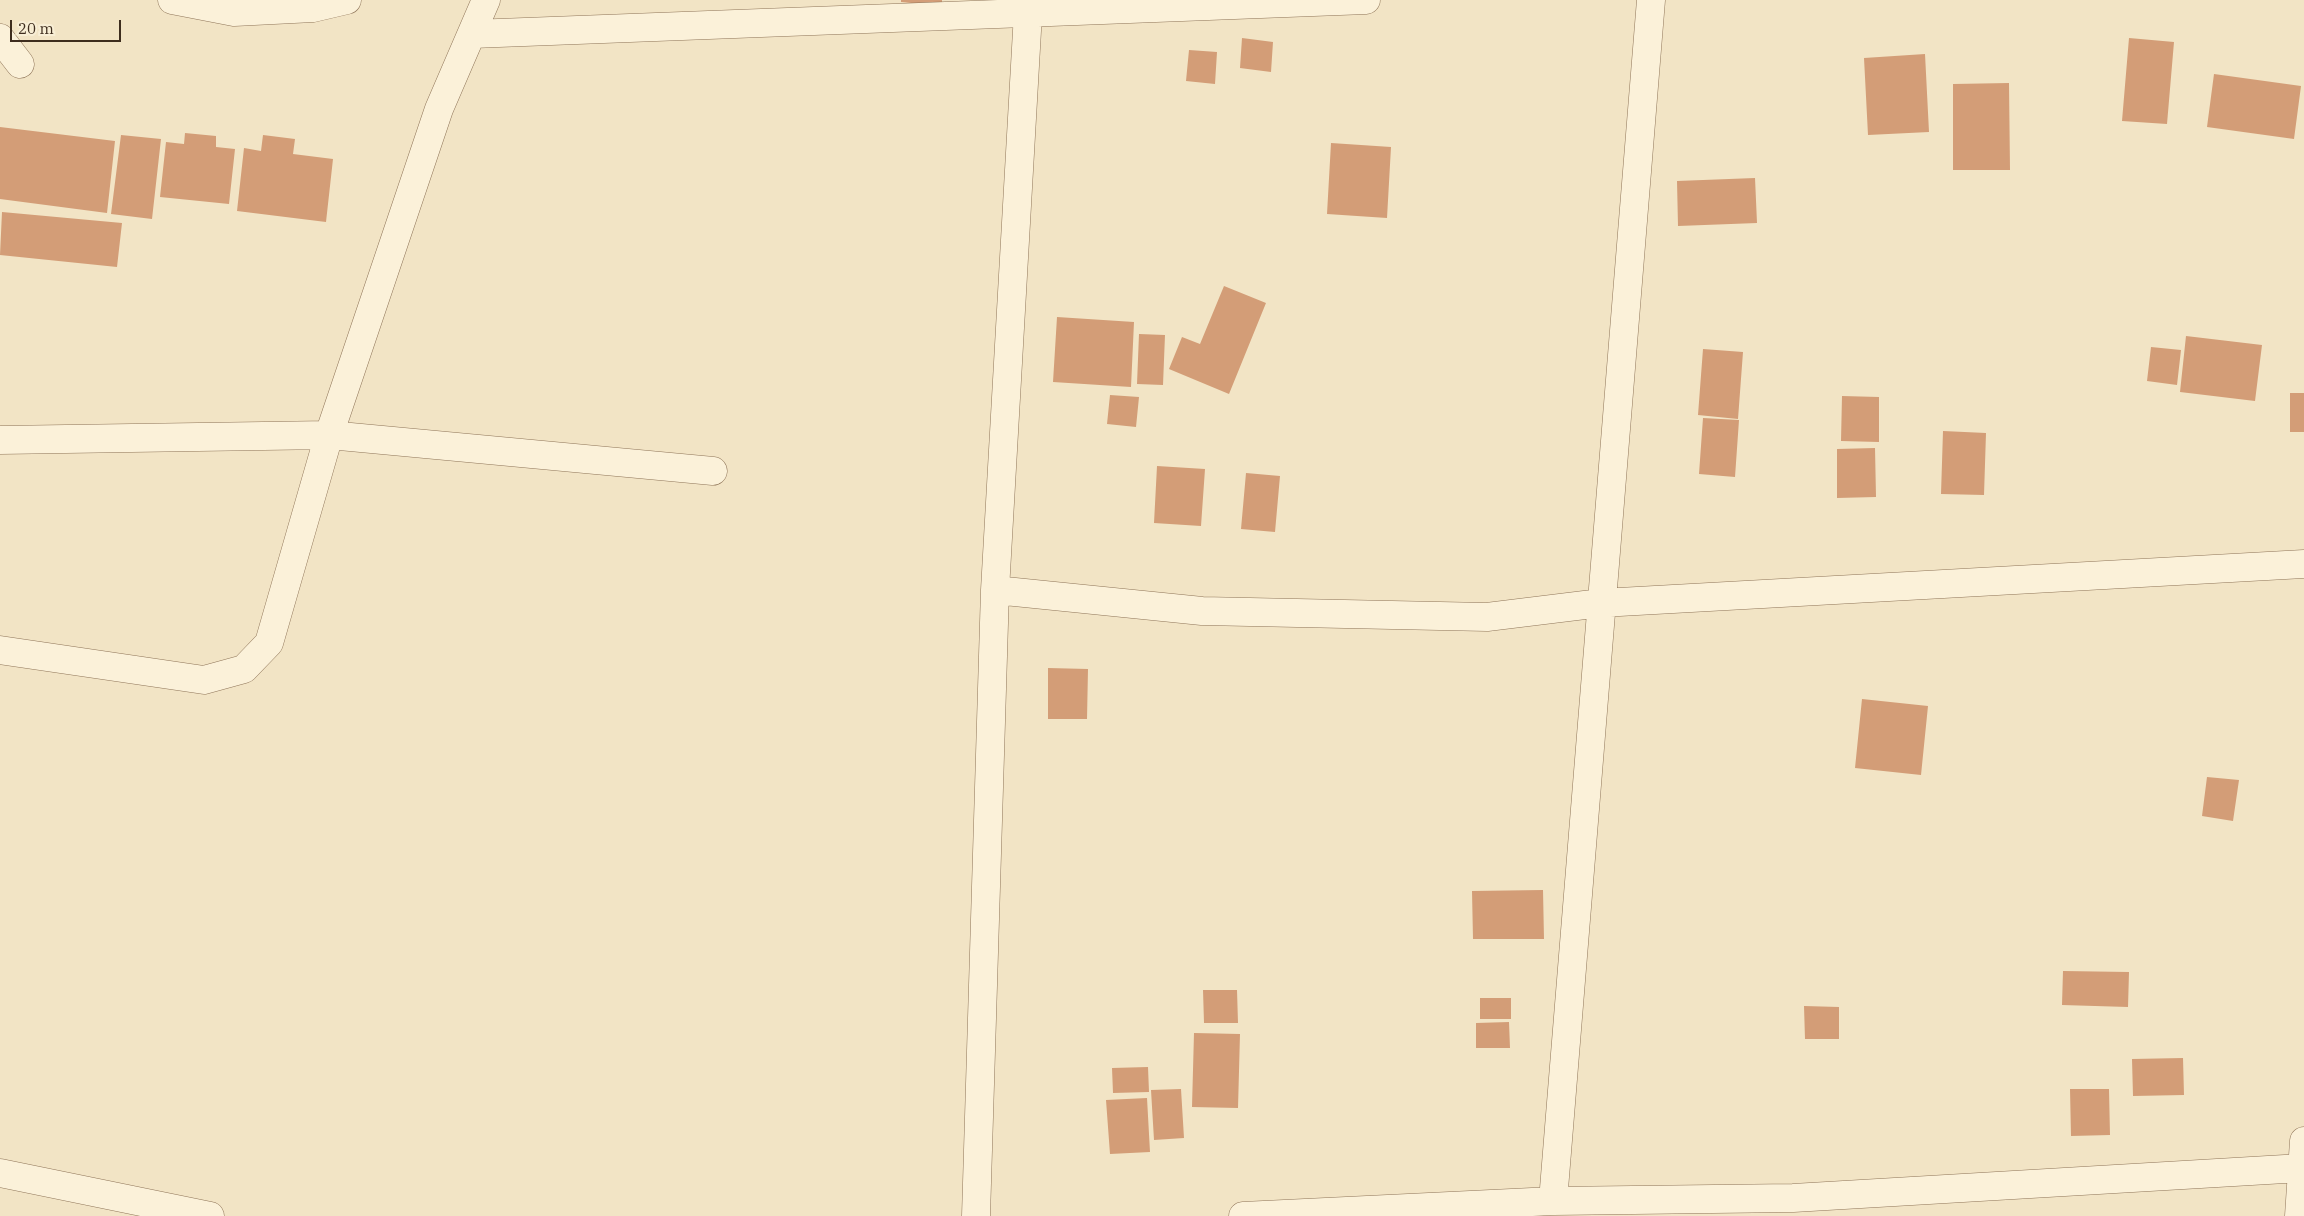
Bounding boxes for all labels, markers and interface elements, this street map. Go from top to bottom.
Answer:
scale bar [12,10,124,42]
text: 20 m [18,19,54,38]

